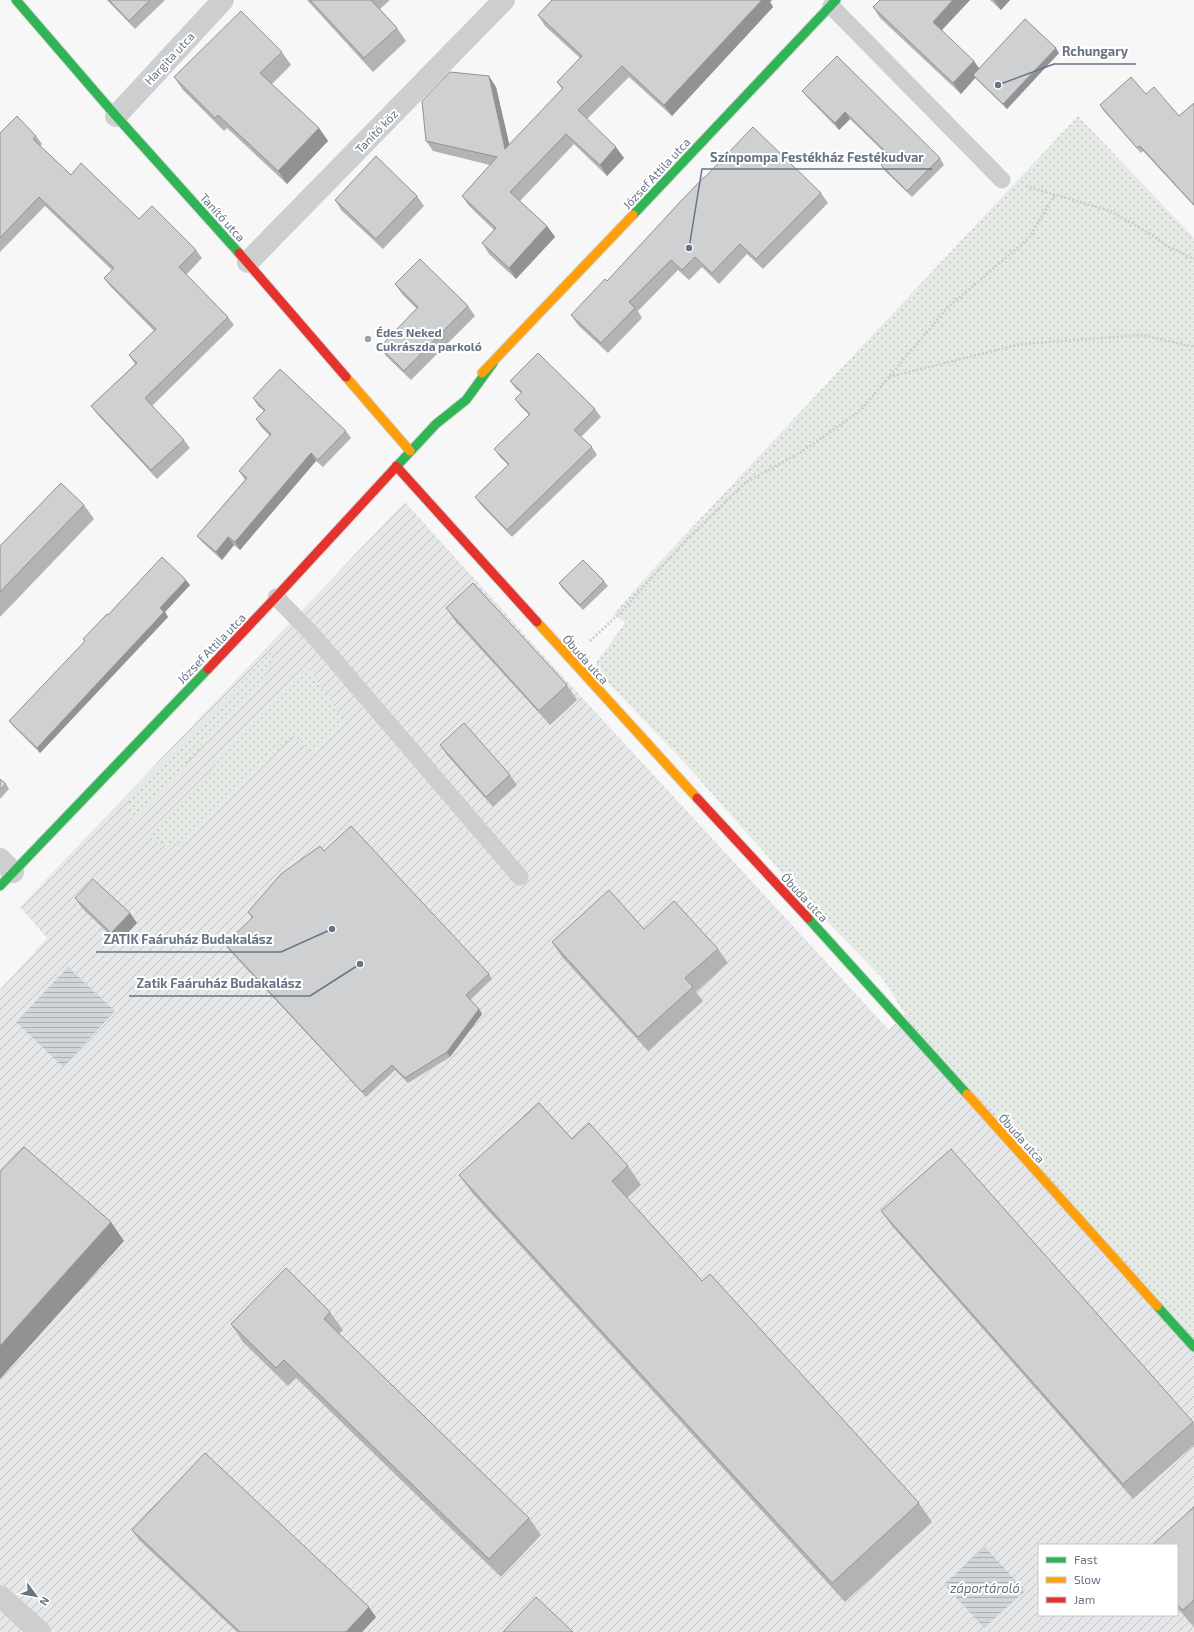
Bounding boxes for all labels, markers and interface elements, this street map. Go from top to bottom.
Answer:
street label: Hargita utca [141,29,197,87]
callout: Rchungary [1054,39,1136,64]
text: Rchungary [1062,43,1129,59]
street label: Tanító köz [352,106,400,156]
street label: József Attila utca [619,134,693,212]
callout: Színpompa Festékház Festékudvar [702,144,932,169]
text: Színpompa Festékház Festékudvar [710,149,924,165]
street label: Tanító utca [198,190,248,244]
place label: Édes Neked Cukrászda parkoló [376,325,482,353]
marker: Édes Neked Cukrászda parkoló [363,334,373,344]
street label: József Attila utca [174,610,248,686]
street label: Óbuda utca [560,631,612,687]
street label: Óbuda utca [779,870,831,924]
callout: ZATIK Faáruház Budakalász [96,927,281,952]
text: ZATIK Faáruház Budakalász [103,931,273,947]
callout: Zatik Faáruház Budakalász [129,971,310,996]
text: Zatik Faáruház Budakalász [136,975,302,991]
street label: Óbuda utca [996,1110,1048,1166]
legend [1038,1544,1178,1616]
text: Fast [1074,1552,1098,1566]
text: Slow [1074,1572,1101,1586]
north arrow [16,1576,56,1616]
water label: záportároló [950,1580,1020,1596]
text: Jam [1074,1592,1095,1606]
text: N [37,1595,53,1608]

